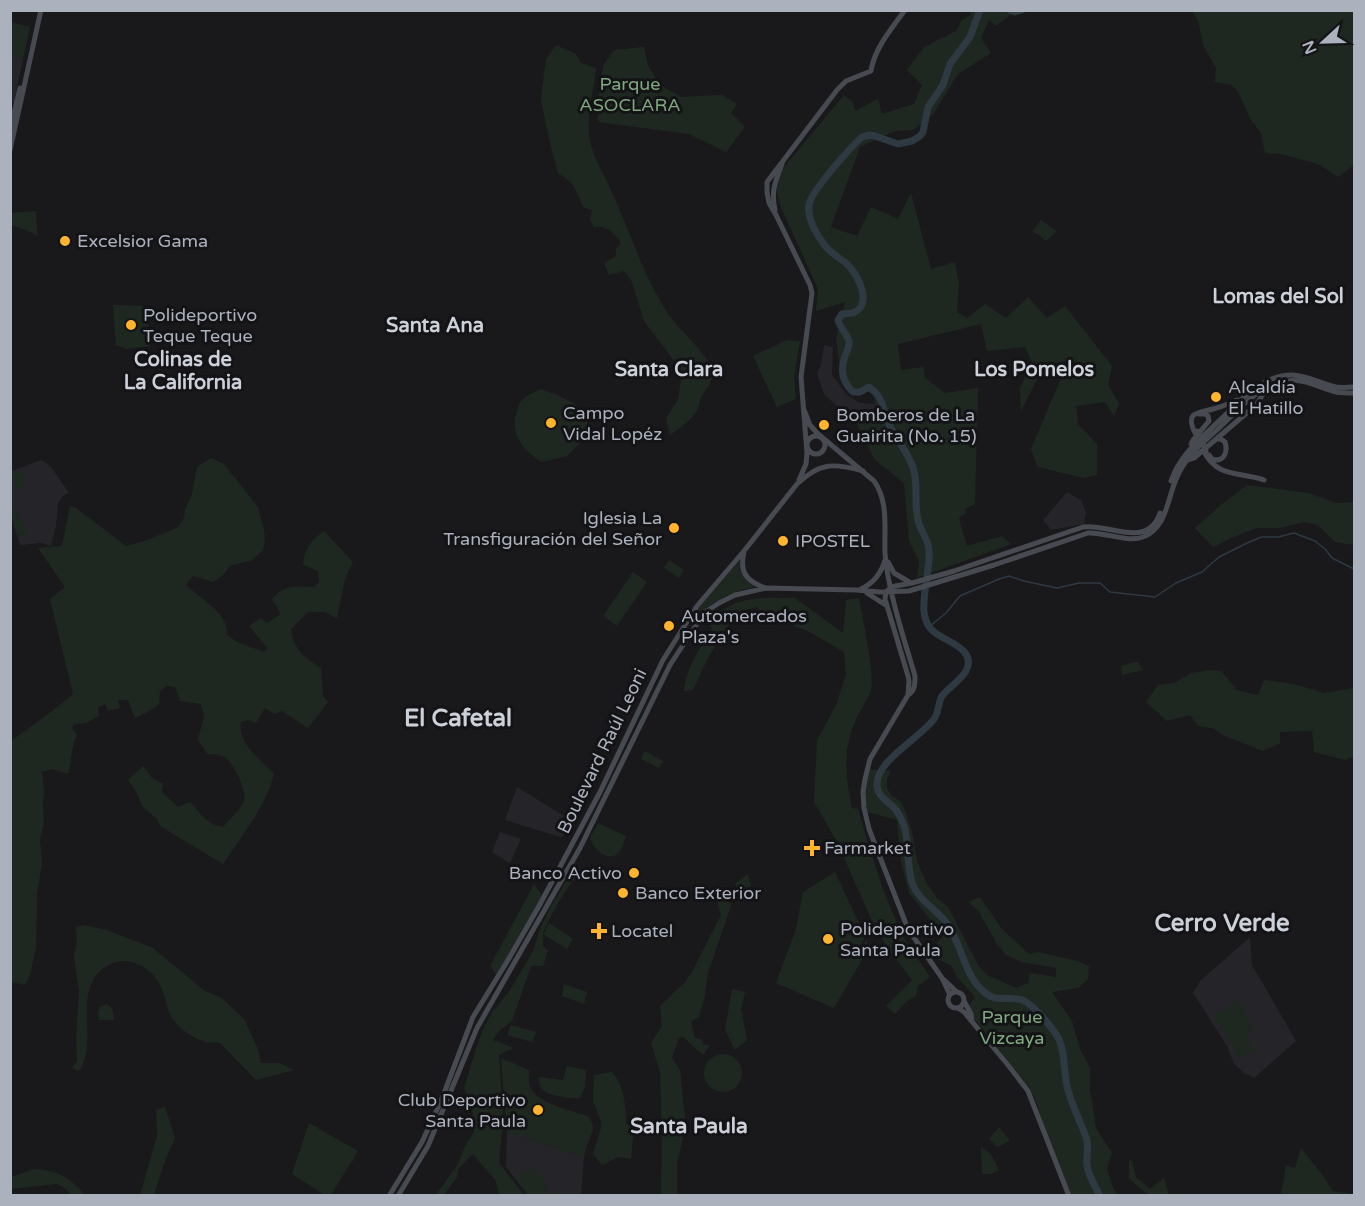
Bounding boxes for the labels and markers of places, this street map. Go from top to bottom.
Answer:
place label: Excelsior Gama [77,230,208,252]
marker: Excelsior Gama [58,234,72,248]
place label: Polideportivo Teque Teque [143,304,257,347]
marker: Polideportivo Teque Teque [124,318,138,332]
place label: Alcaldía El Hatillo [1228,376,1303,419]
marker: Alcaldía El Hatillo [1209,390,1223,404]
place label: Campo Vidal Lopéz [563,402,662,445]
place label: Bomberos de La Guairita (No. 15) [836,404,977,447]
marker: Campo Vidal Lopéz [544,416,558,430]
marker: Bomberos de La Guairita (No. 15) [817,418,831,432]
place label: Iglesia La Transfiguración del Señor [443,507,662,550]
marker: Iglesia La Transfiguración del Señor [667,521,681,535]
place label: IPOSTEL [795,530,871,552]
marker: IPOSTEL [776,534,790,548]
place label: Automercados Plaza's [681,605,807,648]
marker: Automercados Plaza's [662,619,676,633]
place label: Farmarket [824,837,911,859]
marker: Farmarket [805,841,819,855]
place label: Banco Activo [509,862,622,884]
marker: Banco Activo [627,866,641,880]
place label: Banco Exterior [635,882,761,904]
marker: Banco Exterior [616,886,630,900]
place label: Polideportivo Santa Paula [840,918,954,961]
place label: Locatel [611,920,673,942]
marker: Locatel [592,924,606,938]
marker: Polideportivo Santa Paula [821,932,835,946]
place label: Club Deportivo Santa Paula [398,1089,526,1132]
marker: Club Deportivo Santa Paula [531,1103,545,1117]

